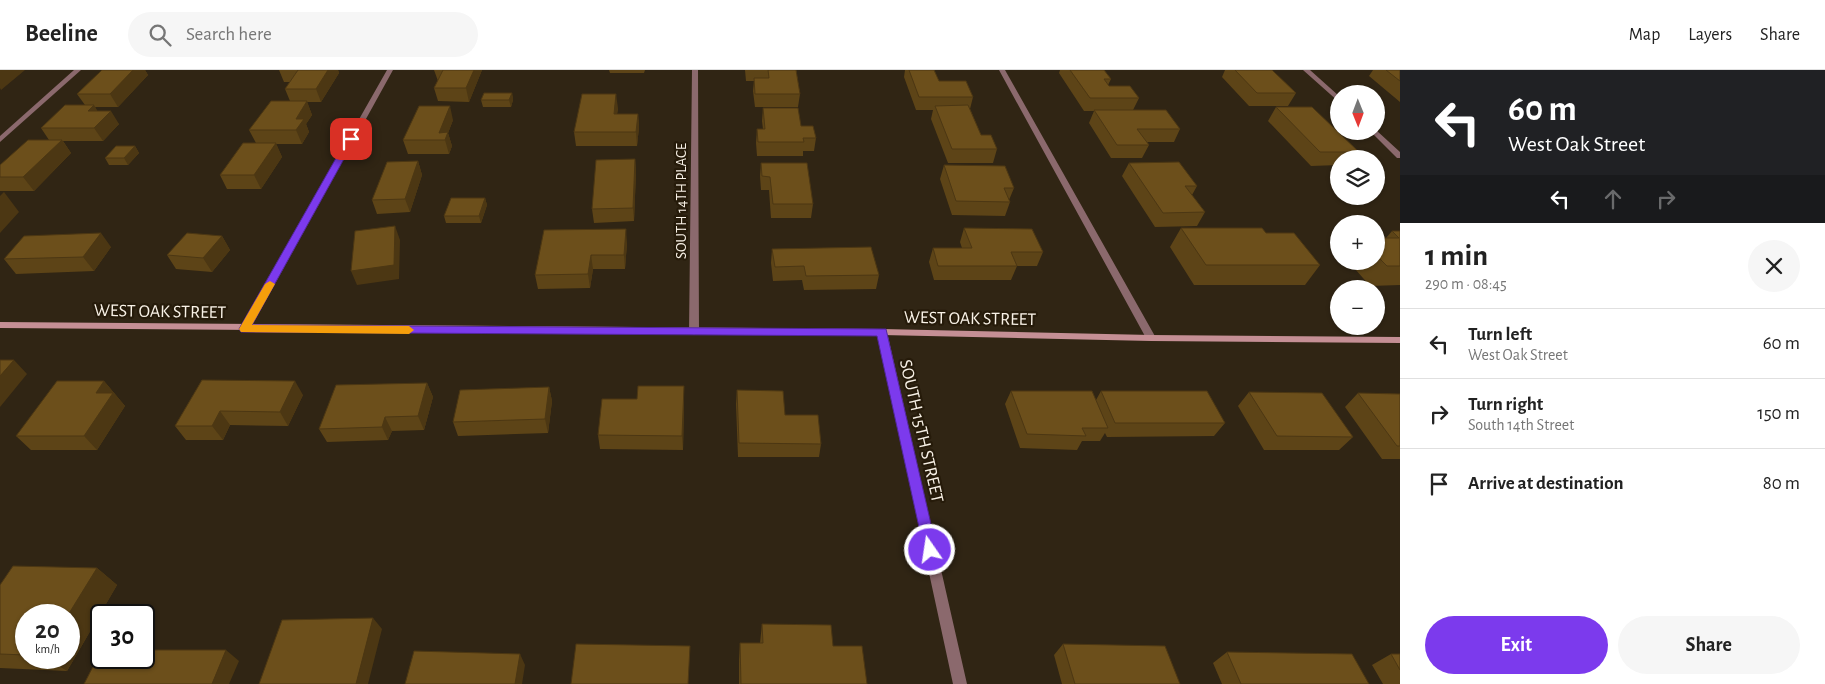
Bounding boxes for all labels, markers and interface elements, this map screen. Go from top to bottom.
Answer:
search box [128,12,478,57]
icon: search [146,21,174,49]
text: Beeline [25,22,98,46]
text: Search here [186,25,272,44]
text: Map [1629,26,1660,44]
text: Layers [1688,26,1732,44]
text: Share [1760,26,1800,44]
north arrow [1330,85,1385,140]
map controls [1330,85,1385,335]
icon: left [1425,90,1490,155]
text: 60 m [1508,92,1577,127]
pin [330,118,372,160]
icon: arrive [337,125,365,153]
text: West Oak Street [1508,133,1645,155]
street label: SOUTH 14TH PLACE [674,143,689,259]
button: layers [1330,150,1385,205]
icon: left [1546,185,1574,213]
icon: ahead [1599,185,1627,213]
icon: right [1652,185,1680,213]
button: + [1330,215,1385,270]
button: close [1748,240,1800,292]
text: 1 min [1425,241,1488,271]
text: 290 m · 08:45 [1425,276,1507,292]
button: − [1330,280,1385,335]
street label: WEST OAK STREET [94,302,226,322]
street label: WEST OAK STREET [904,309,1036,329]
text: Turn left [1468,325,1532,344]
icon: left [1425,330,1453,358]
text: 60 m [1763,334,1800,353]
text: West Oak Street [1468,347,1568,363]
street label: SOUTH 15TH STREET [896,358,946,505]
text: Turn right [1468,395,1543,414]
icon: right [1425,400,1453,428]
text: 150 m [1757,404,1800,423]
text: South 14th Street [1468,417,1574,433]
icon: arrive [1425,470,1453,498]
text: Arrive at destination [1468,474,1624,493]
text: 80 m [1763,474,1800,493]
position arrow [903,523,955,575]
speed limit sign: 30 [90,604,155,669]
button: Exit [1425,616,1608,674]
button: Share [1618,616,1800,674]
text: 20 [35,618,60,643]
text: km/h [35,643,60,655]

